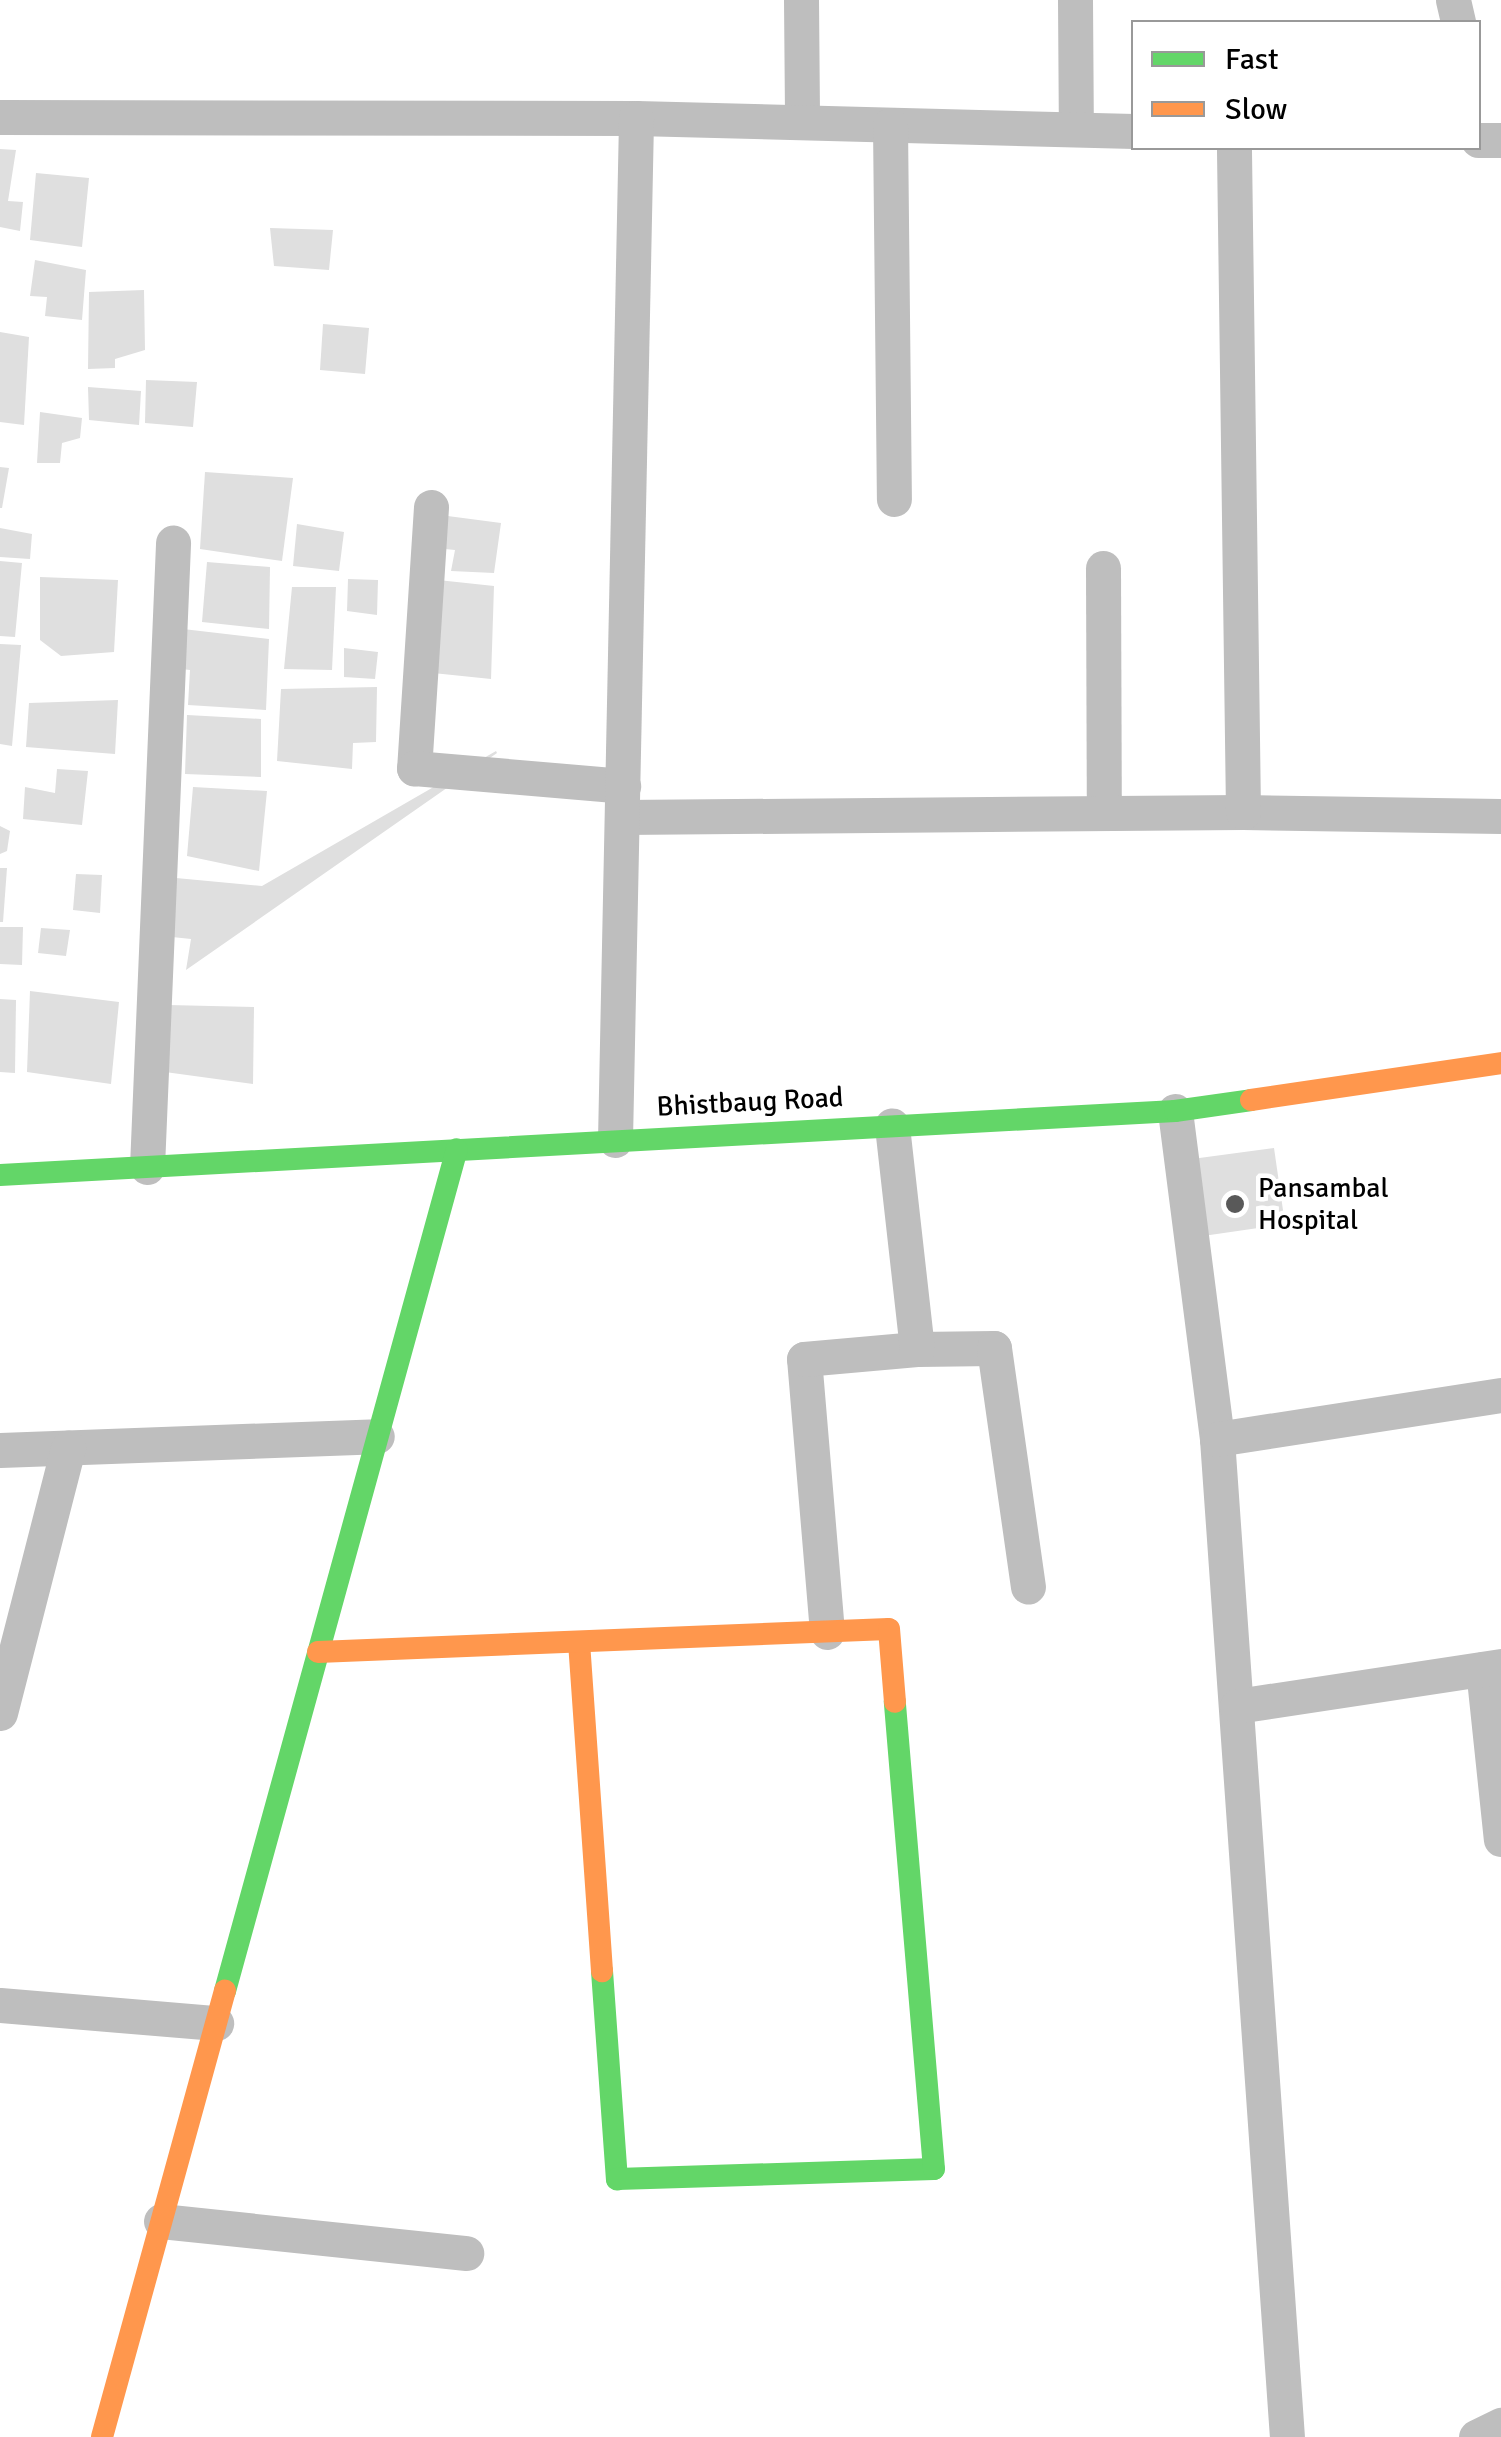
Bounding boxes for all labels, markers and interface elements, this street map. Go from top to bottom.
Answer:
legend [1131,20,1481,150]
text: Fast [1225,41,1278,78]
text: Slow [1225,91,1287,128]
street label: Bhistbaug Road [656,1080,844,1124]
place label: Pansambal Hospital [1258,1171,1389,1237]
marker: Pansambal Hospital [1222,1191,1248,1217]

